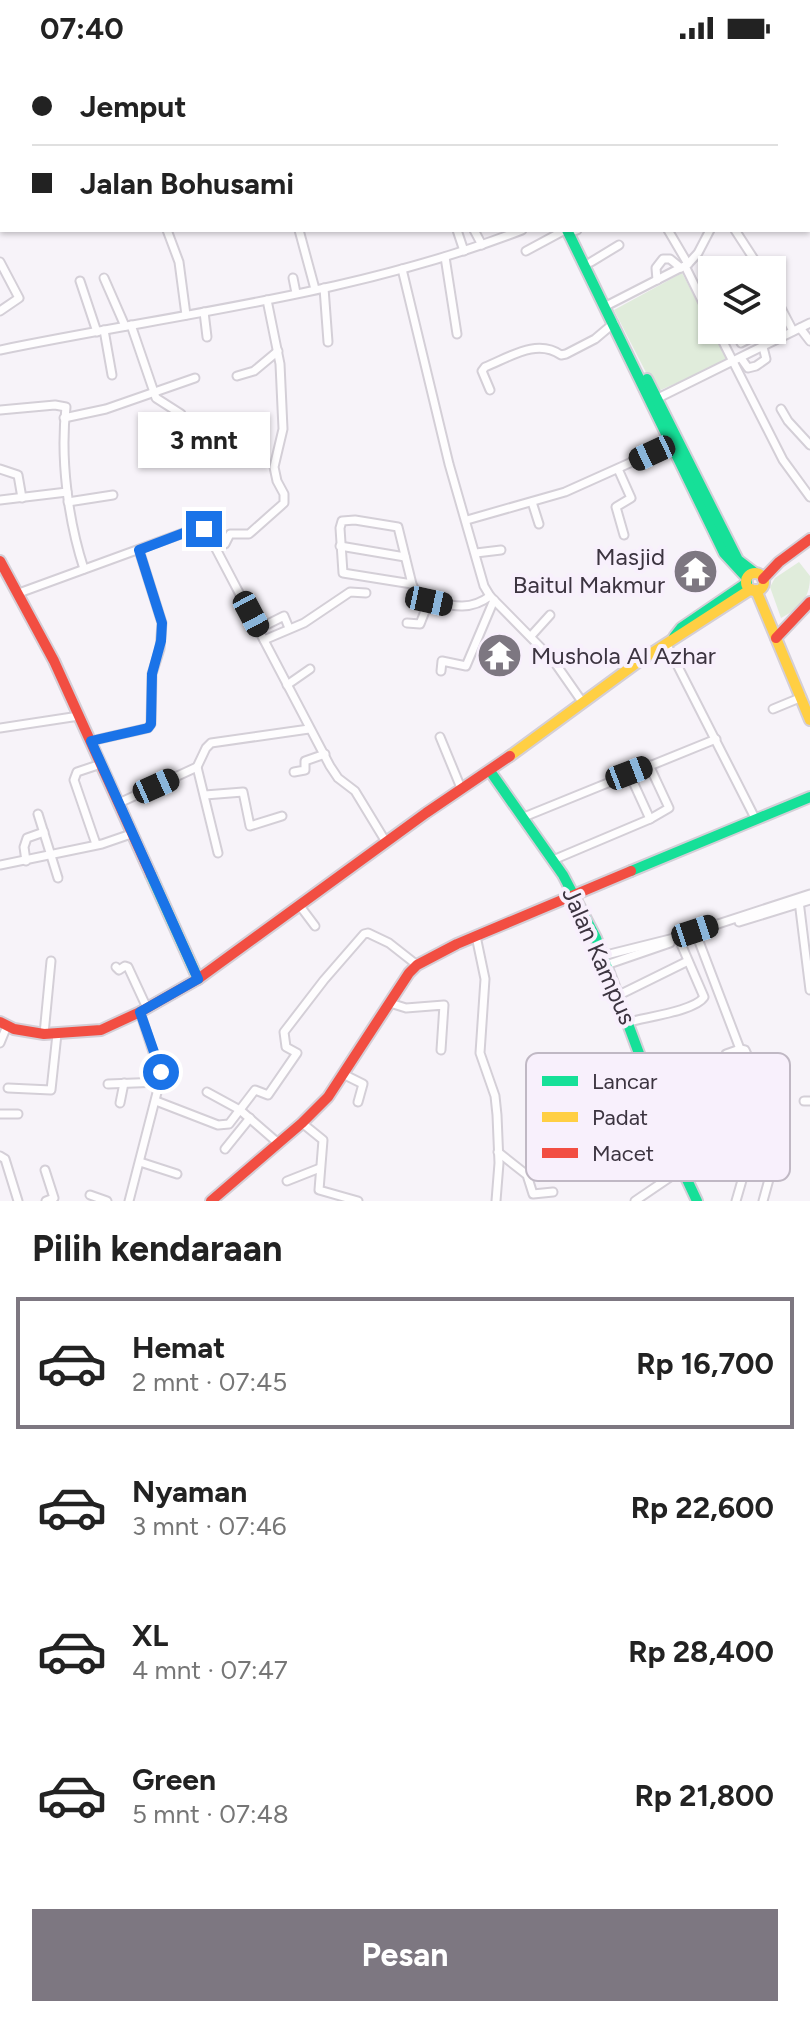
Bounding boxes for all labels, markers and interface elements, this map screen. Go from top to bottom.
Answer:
text: 07:40 [40,10,124,47]
text: Jemput [80,88,186,125]
text: Jalan Bohusami [80,165,294,202]
map controls [698,256,786,344]
button: layers [698,256,786,344]
callout: 3 mnt [138,413,270,469]
text: 3 mnt [170,424,238,456]
car [625,432,679,474]
route end [186,511,222,547]
place label: Masjid Baitul Makmur [513,542,665,599]
temple icon: Masjid Baitul Makmur [672,547,720,595]
car [403,584,455,618]
car [229,587,273,641]
temple icon: Mushola Al Azhar [476,632,524,680]
place label: Mushola Al Azhar [531,641,716,670]
car [602,753,656,793]
car [129,765,183,807]
street label: Jalan Kampus [556,883,643,1029]
car [668,912,722,950]
legend [526,1053,790,1181]
route start [143,1054,179,1090]
text: Lancar [592,1068,658,1095]
text: Padat [592,1104,648,1131]
text: Macet [592,1140,654,1167]
text: Pilih kendaraan [32,1227,282,1270]
icon: car [36,1327,108,1399]
text: Hemat [132,1329,225,1366]
text: Rp 16,700 [636,1345,774,1382]
text: 2 mnt · 07:45 [132,1366,287,1398]
icon: car [36,1471,108,1543]
text: Nyaman [132,1473,247,1510]
text: Rp 22,600 [631,1489,774,1526]
text: 3 mnt · 07:46 [132,1510,287,1542]
icon: car [36,1615,108,1687]
text: XL [132,1617,168,1654]
text: Rp 28,400 [628,1633,774,1670]
text: 4 mnt · 07:47 [132,1654,288,1686]
icon: car [36,1759,108,1831]
text: Green [132,1761,216,1798]
text: Rp 21,800 [635,1777,774,1814]
text: 5 mnt · 07:48 [132,1798,289,1830]
button: Pesan [32,1909,778,2001]

